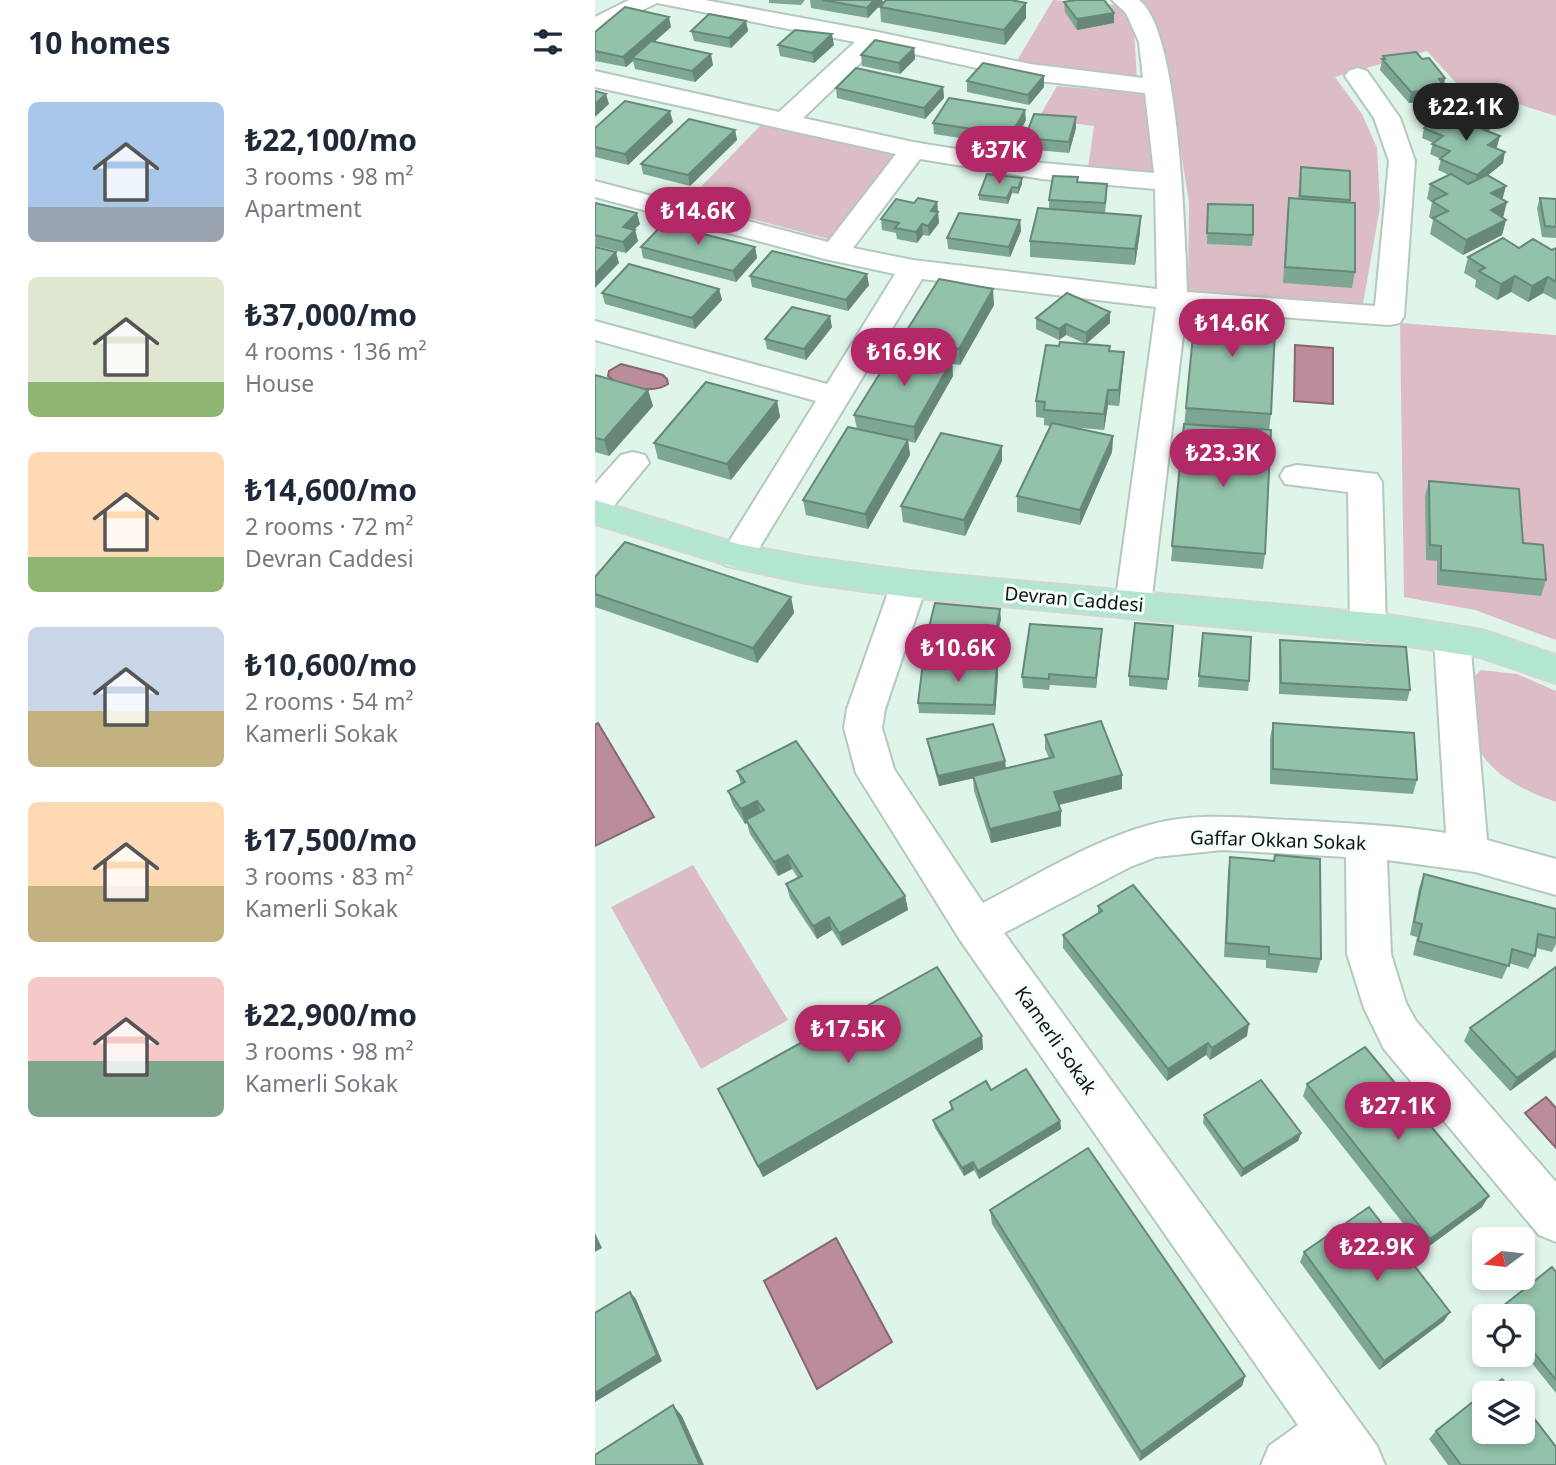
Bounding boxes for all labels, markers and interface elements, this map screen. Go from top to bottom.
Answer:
text: 10 homes [28,22,171,63]
icon: filters [529,23,567,61]
pin: ₺22.1K [1409,83,1523,143]
text: ₺22.1K [1429,90,1503,122]
text: ₺22,100/mo [245,119,417,160]
pin: ₺37K [958,127,1040,186]
icon: home [84,130,168,214]
text: ₺37K [972,133,1026,165]
text: 3 rooms · 98 m² [245,160,414,192]
pin: ₺14.6K [641,188,755,247]
text: Apartment [245,192,362,224]
text: ₺14.6K [661,194,735,226]
text: ₺37,000/mo [245,294,417,335]
pin: ₺14.6K [1175,300,1289,359]
icon: home [84,305,168,389]
text: ₺14.6K [1195,306,1269,338]
pin: ₺16.9K [847,328,961,388]
text: 4 rooms · 136 m² [245,335,427,367]
text: ₺16.9K [867,335,941,367]
text: House [245,367,314,399]
pin: ₺23.3K [1166,430,1280,489]
text: ₺23.3K [1186,436,1260,468]
text: ₺14,600/mo [245,469,417,510]
icon: home [84,480,168,564]
text: 2 rooms · 72 m² [245,510,414,542]
text: Devran Caddesi [245,542,414,574]
street label: Devran Caddesi [1003,580,1145,618]
pin: ₺10.6K [901,624,1015,684]
text: ₺10.6K [921,631,995,663]
text: ₺10,600/mo [245,644,417,685]
icon: home [84,655,168,739]
text: 2 rooms · 54 m² [245,685,414,717]
text: Kamerli Sokak [245,717,398,749]
text: ₺17,500/mo [245,819,417,860]
street label: Gaffar Okkan Sokak [1189,824,1367,856]
icon: home [84,830,168,914]
text: 3 rooms · 83 m² [245,860,414,892]
text: Kamerli Sokak [245,892,398,924]
street label: Kamerli Sokak [1009,981,1103,1099]
text: ₺22,900/mo [245,994,417,1035]
icon: home [84,1005,168,1089]
pin: ₺17.5K [791,1006,905,1065]
text: ₺17.5K [811,1012,885,1044]
text: 3 rooms · 98 m² [245,1035,414,1067]
text: Kamerli Sokak [245,1067,398,1099]
pin: ₺27.1K [1341,1082,1455,1142]
text: ₺27.1K [1361,1089,1435,1121]
pin: ₺22.9K [1320,1224,1434,1283]
north arrow [1472,1227,1535,1290]
map controls [1472,1227,1535,1444]
text: ₺22.9K [1340,1230,1414,1262]
button: locate [1472,1304,1535,1367]
button: layers [1472,1381,1535,1444]

